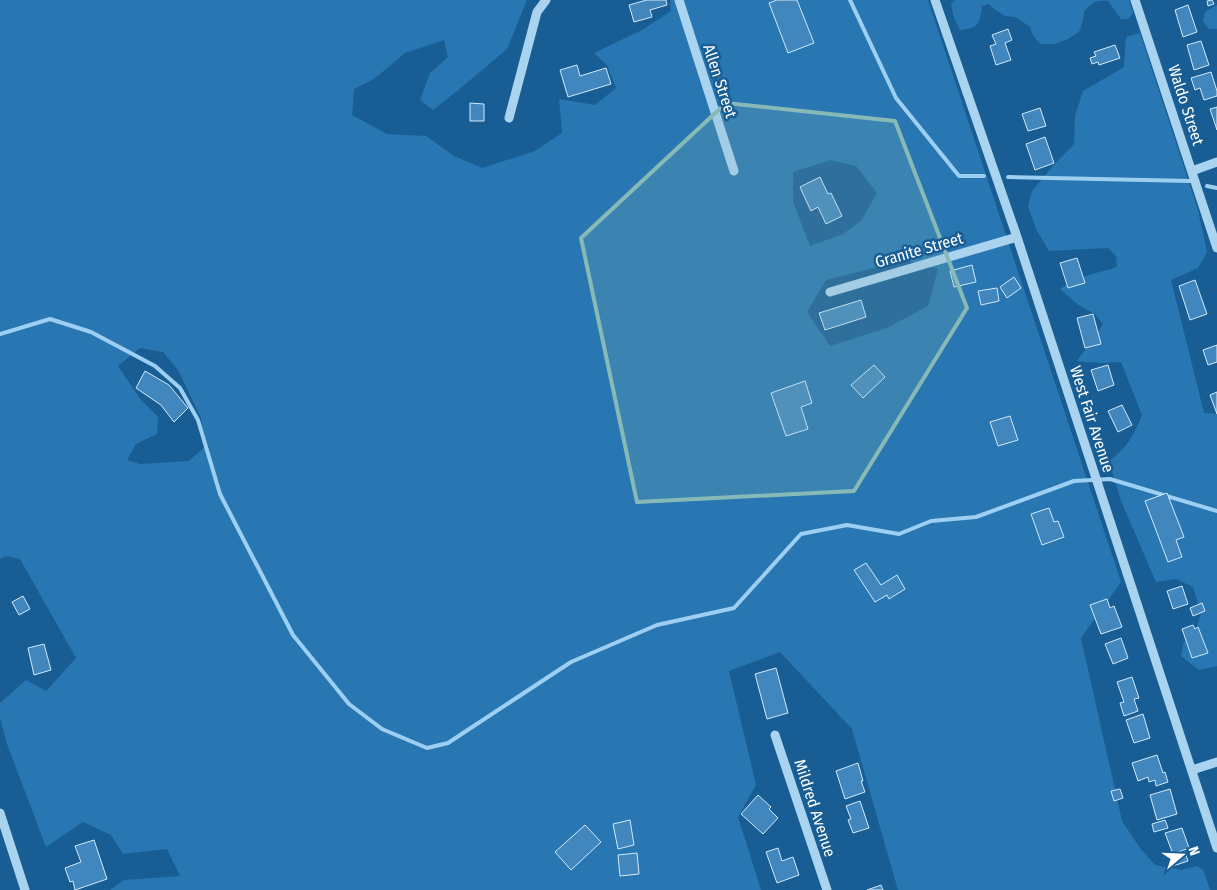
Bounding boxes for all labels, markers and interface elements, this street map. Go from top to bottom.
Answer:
street label: Allen Street [699,42,741,121]
street label: Waldo Street [1164,62,1208,148]
street label: Granite Street [873,228,966,272]
street label: West Fair Avenue [1066,363,1118,475]
street label: Mildred Avenue [790,757,840,859]
north arrow [1157,830,1207,880]
text: N [1184,844,1203,858]

